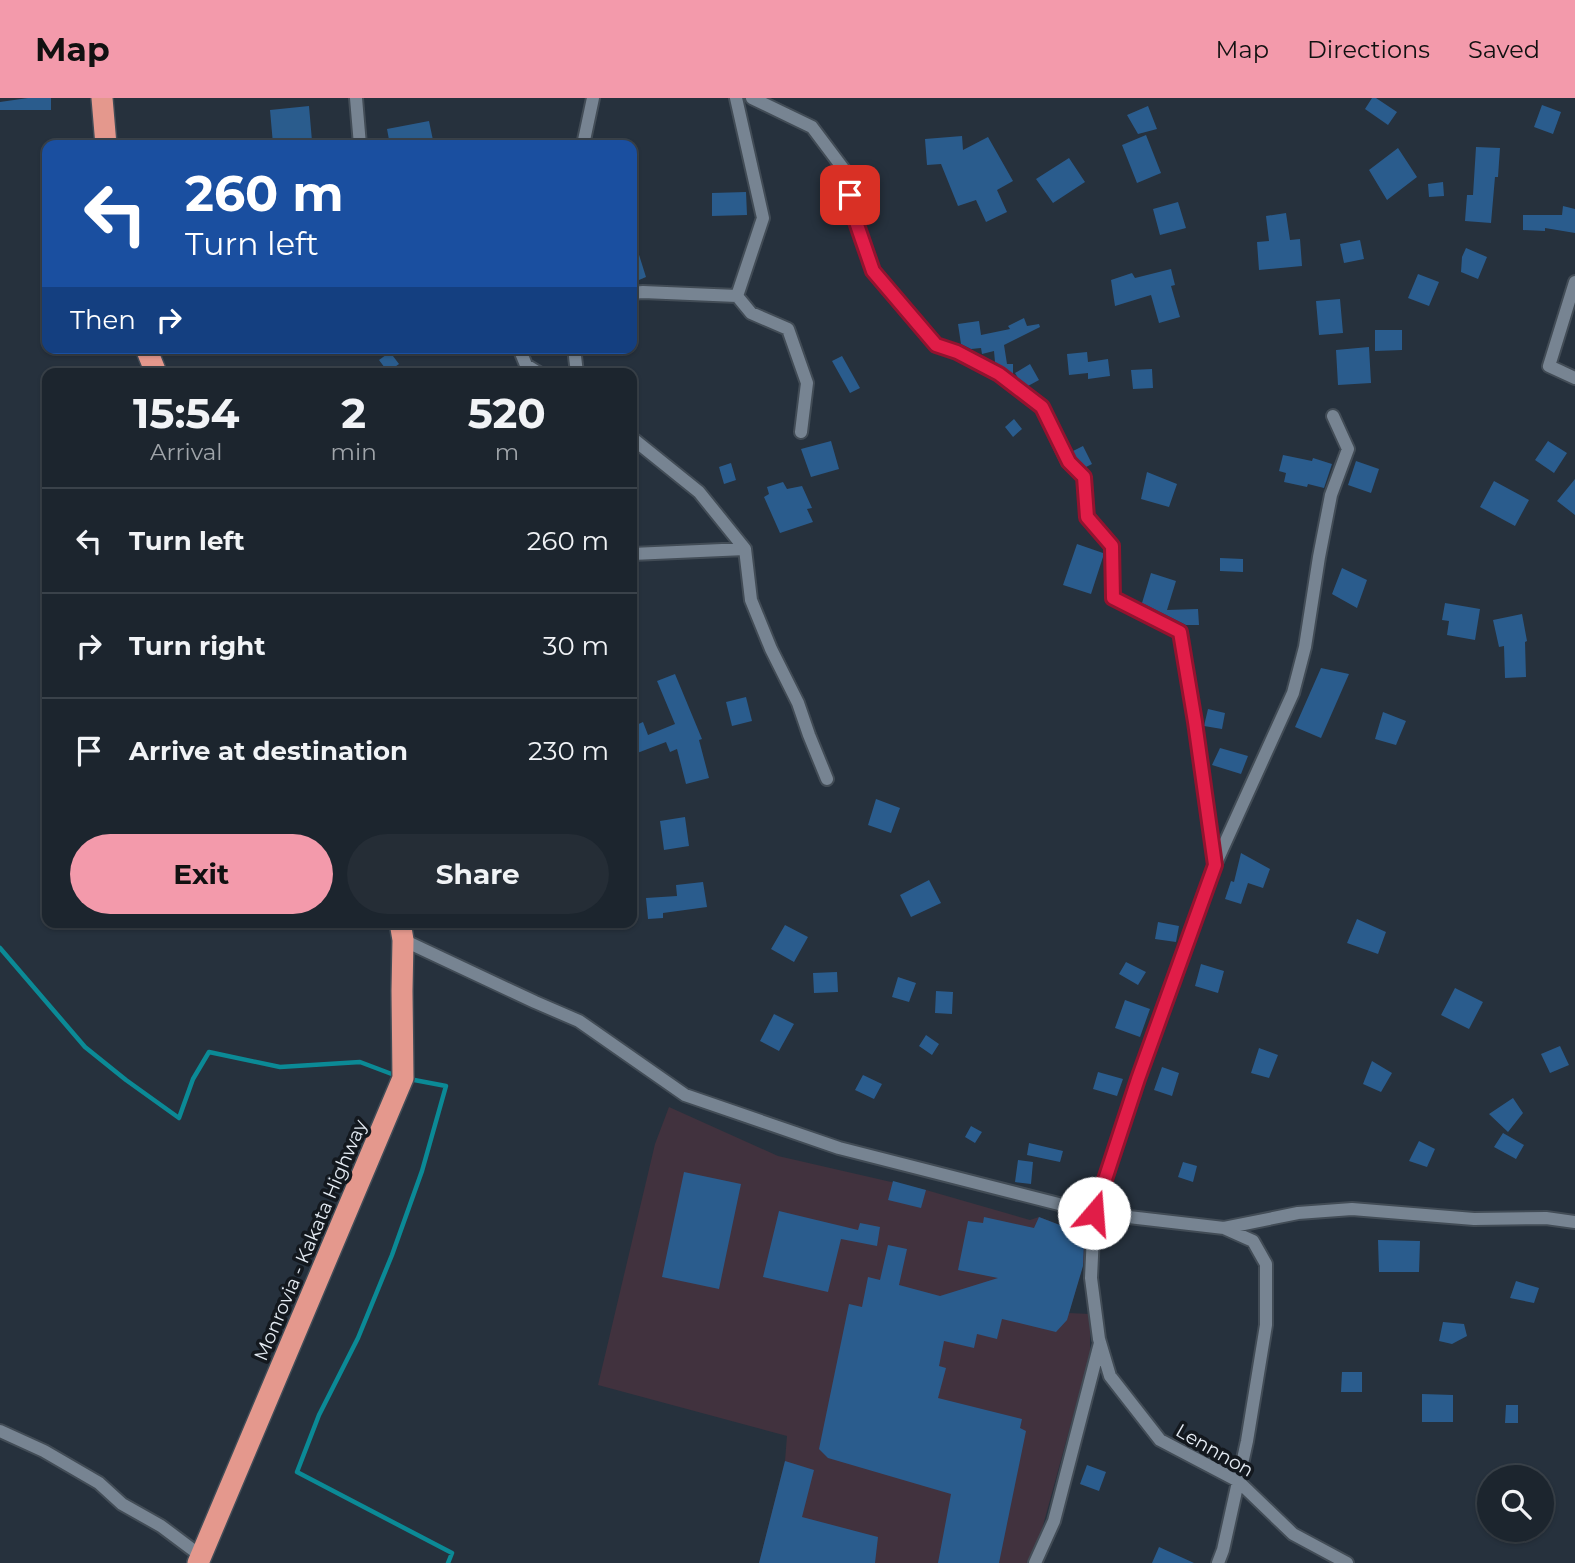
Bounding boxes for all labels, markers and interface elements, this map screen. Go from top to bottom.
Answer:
text: Map [35,29,110,69]
text: Map [1216,35,1269,64]
text: Directions [1307,35,1430,64]
text: Saved [1468,35,1540,64]
text: 260 m [185,164,344,223]
pin [820,165,880,225]
icon: left [70,168,161,259]
icon: arrive [831,176,869,214]
text: Turn left [185,224,319,263]
icon: right [150,301,188,339]
text: Then [70,304,136,336]
text: 15:54 [133,387,239,439]
text: 2 [341,387,366,439]
text: 520 [468,387,546,439]
text: Arrival [150,438,223,466]
text: min [331,438,377,466]
text: m [495,438,519,466]
icon: left [70,522,108,560]
text: Turn left [129,525,245,557]
text: 260 m [527,525,609,557]
icon: right [70,627,108,665]
text: Turn right [129,630,265,662]
text: 30 m [543,630,609,662]
icon: arrive [70,732,108,770]
text: Arrive at destination [129,735,408,767]
text: 230 m [528,735,609,767]
button: Exit [70,834,333,914]
button: Share [347,834,609,914]
street label: Monrovia - Kakata Highway [249,1115,372,1364]
position arrow [1057,1176,1131,1250]
street label: Lennnon [1172,1419,1258,1482]
map controls [1477,1465,1554,1542]
button: search [1477,1465,1554,1542]

